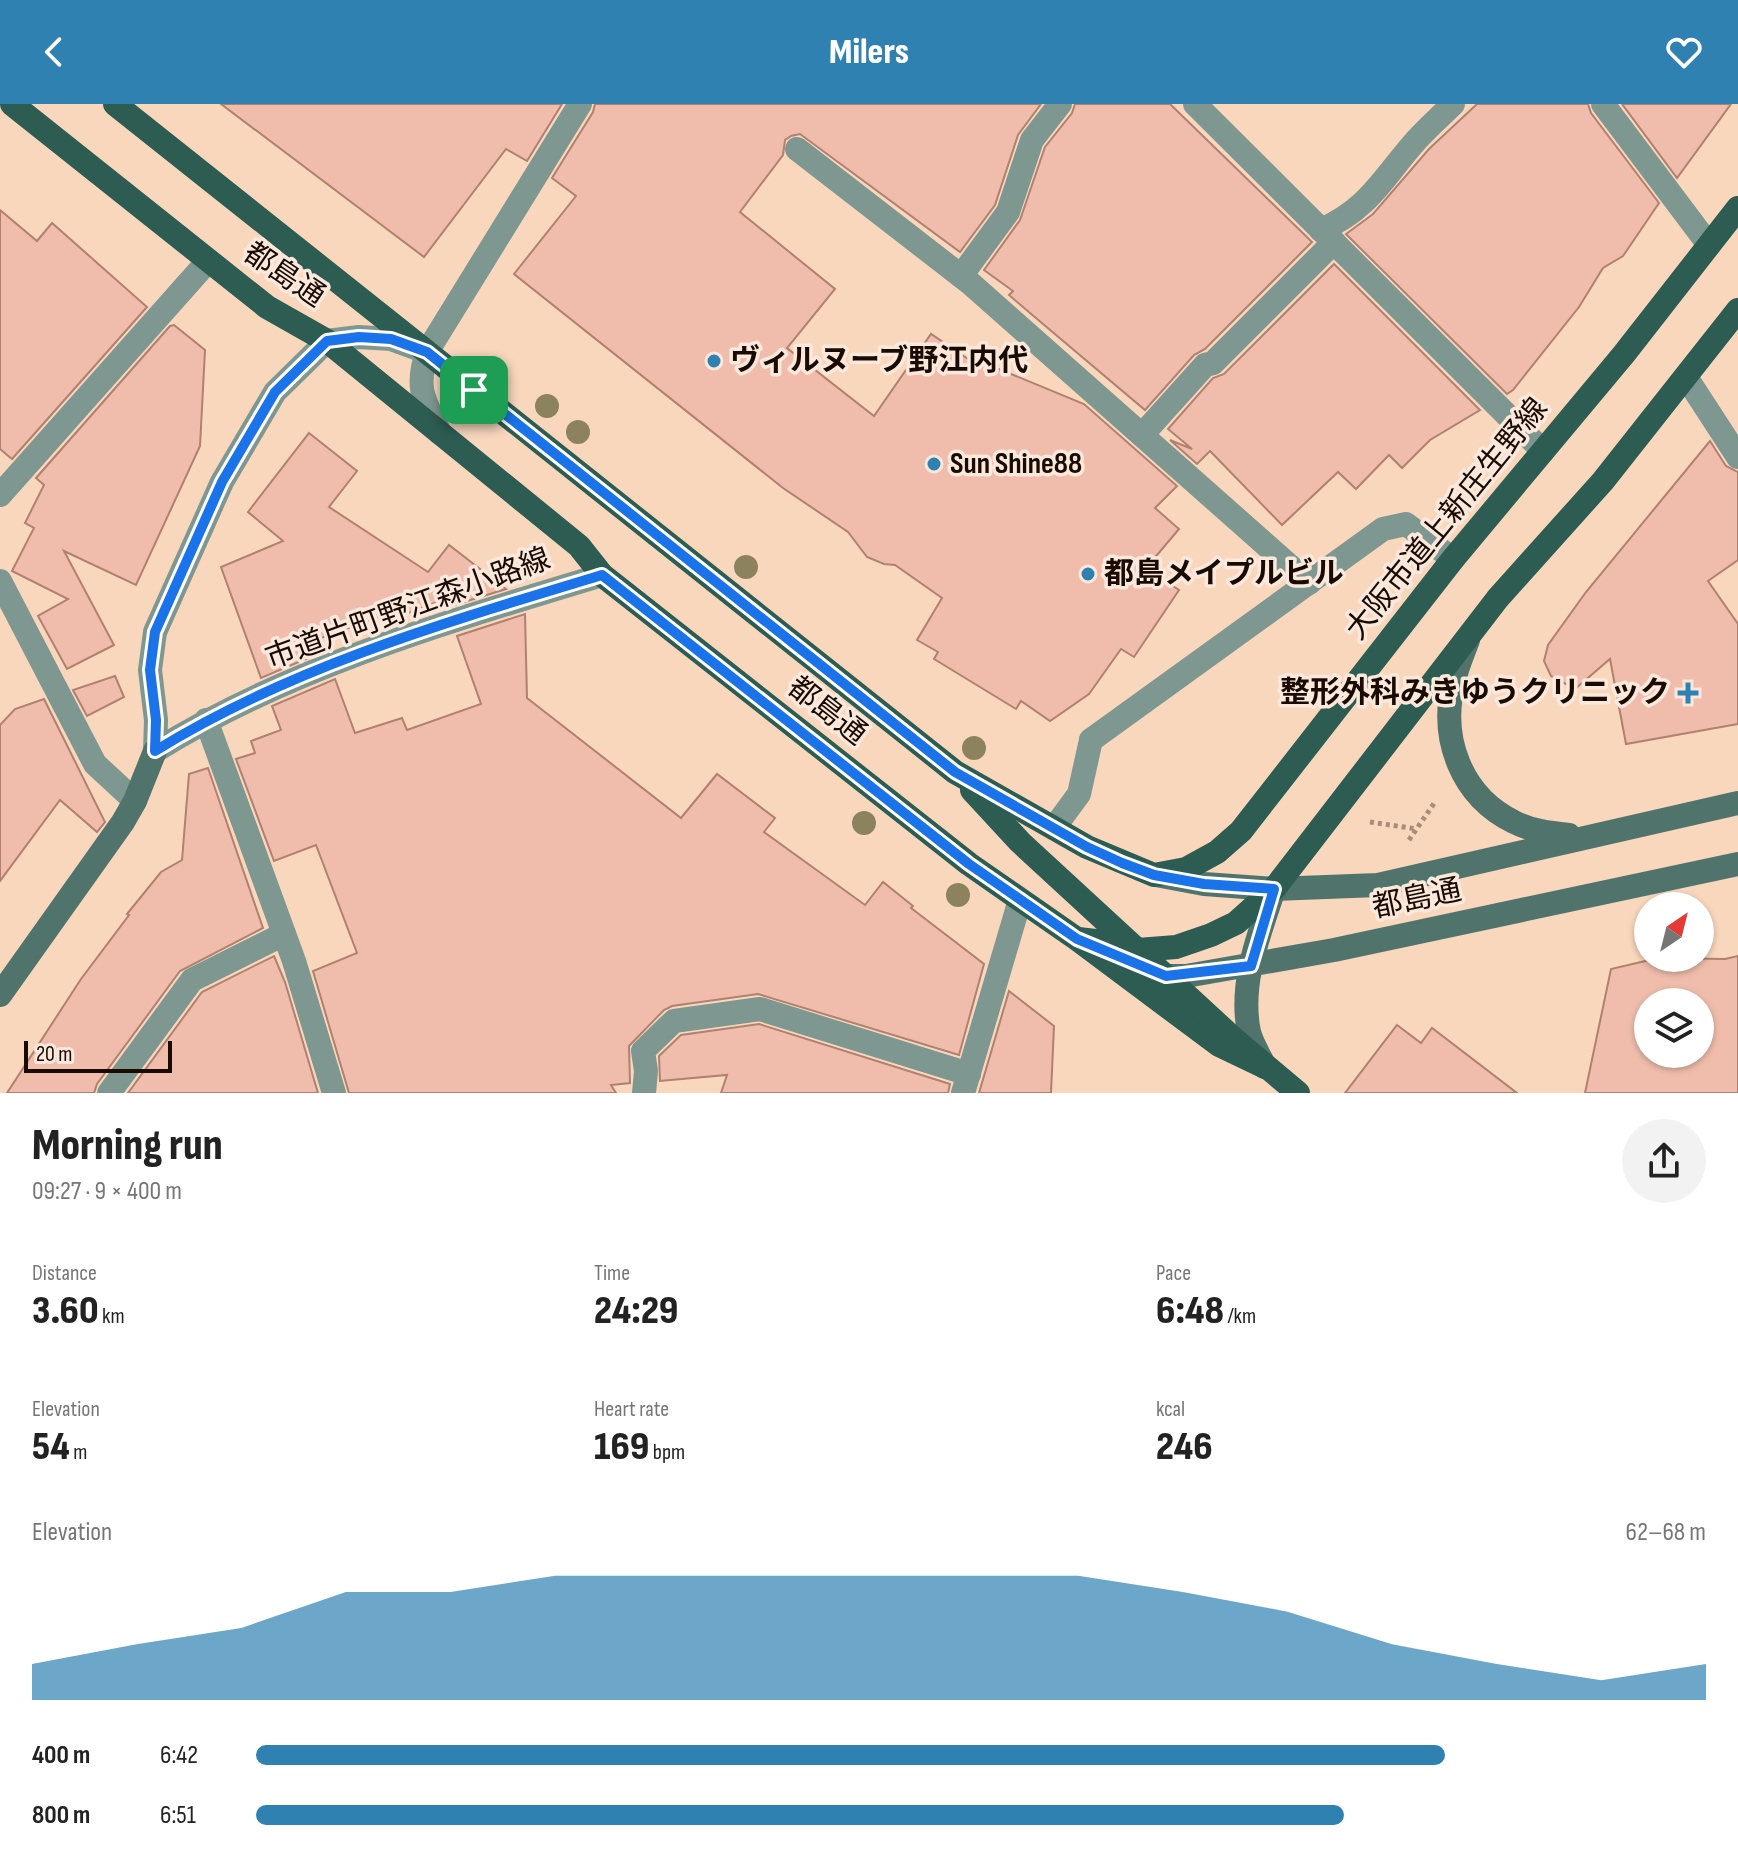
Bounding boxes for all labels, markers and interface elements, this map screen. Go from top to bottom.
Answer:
icon: back [32,30,76,74]
icon: heart [1662,30,1706,74]
text: Milers [829,31,909,74]
street label: 都島通 [237,235,331,315]
place label: ヴィルヌーブ野江内代 [730,343,1028,379]
marker: ヴィルヌーブ野江内代 [705,352,723,370]
pin [440,356,508,424]
icon: arrive [452,368,496,412]
street label: 大阪市道上新庄生野線 [1339,391,1555,647]
place label: Sun Shine88 [950,446,1082,482]
marker: Sun Shine88 [925,455,943,473]
street label: 市道片町野江森小路線 [261,541,555,677]
place label: 都島メイプルビル [1104,556,1344,592]
marker: 都島メイプルビル [1079,565,1097,583]
street label: 都島通 [780,669,874,753]
place label: 整形外科みきゆうクリニック [1280,675,1670,711]
marker: 整形外科みきゆうクリニック [1677,682,1699,704]
street label: 都島通 [1369,872,1465,926]
north arrow [1634,892,1714,972]
map controls [1634,892,1714,1068]
button: layers [1634,988,1714,1068]
scale bar [24,1037,172,1073]
text: 20 m [36,1041,73,1068]
text: Morning run [32,1119,223,1172]
button: share [1622,1119,1706,1203]
text: 09:27 · 9 × 400 m [32,1176,182,1207]
text: Distance [32,1260,97,1287]
text: Time [594,1260,630,1287]
text: Pace [1156,1260,1191,1287]
text: 3.60 [32,1287,99,1335]
text: 24:29 [594,1287,678,1335]
text: 6:48 [1156,1287,1224,1335]
text: km [99,1303,125,1330]
text: /km [1224,1303,1256,1330]
text: Elevation [32,1396,100,1423]
text: Heart rate [594,1396,669,1423]
text: kcal [1156,1396,1185,1423]
text: 54 [32,1423,70,1471]
text: 169 [594,1423,649,1471]
text: 246 [1156,1423,1213,1471]
text: m [70,1439,87,1466]
text: bpm [649,1439,685,1466]
text: Elevation [32,1517,112,1548]
text: 62–68 m [1626,1517,1706,1548]
text: 400 m [32,1740,90,1771]
text: 6:42 [160,1740,198,1771]
text: 800 m [32,1800,90,1831]
text: 6:51 [160,1800,196,1831]

